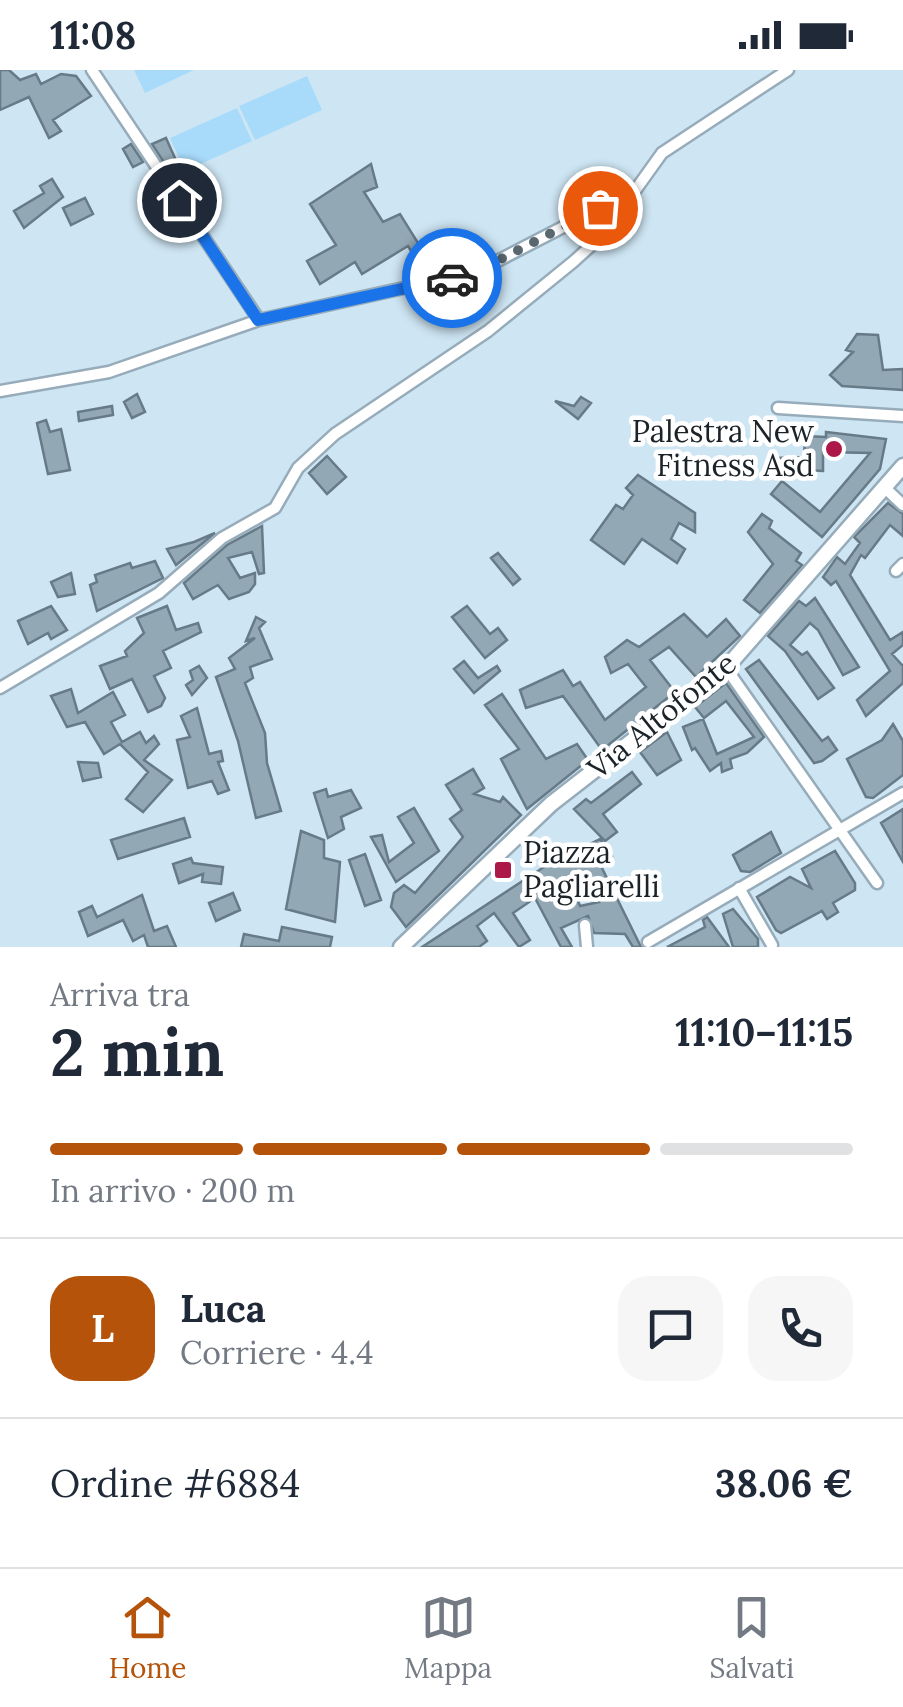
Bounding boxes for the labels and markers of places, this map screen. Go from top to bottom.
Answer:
pin [137,158,222,243]
pin [558,166,643,251]
place label: Palestra New Fitness Asd [632,412,814,484]
marker: Palestra New Fitness Asd [823,438,845,460]
place label: Piazza Pagliarelli [523,833,660,906]
marker: Piazza Pagliarelli [492,859,514,881]

